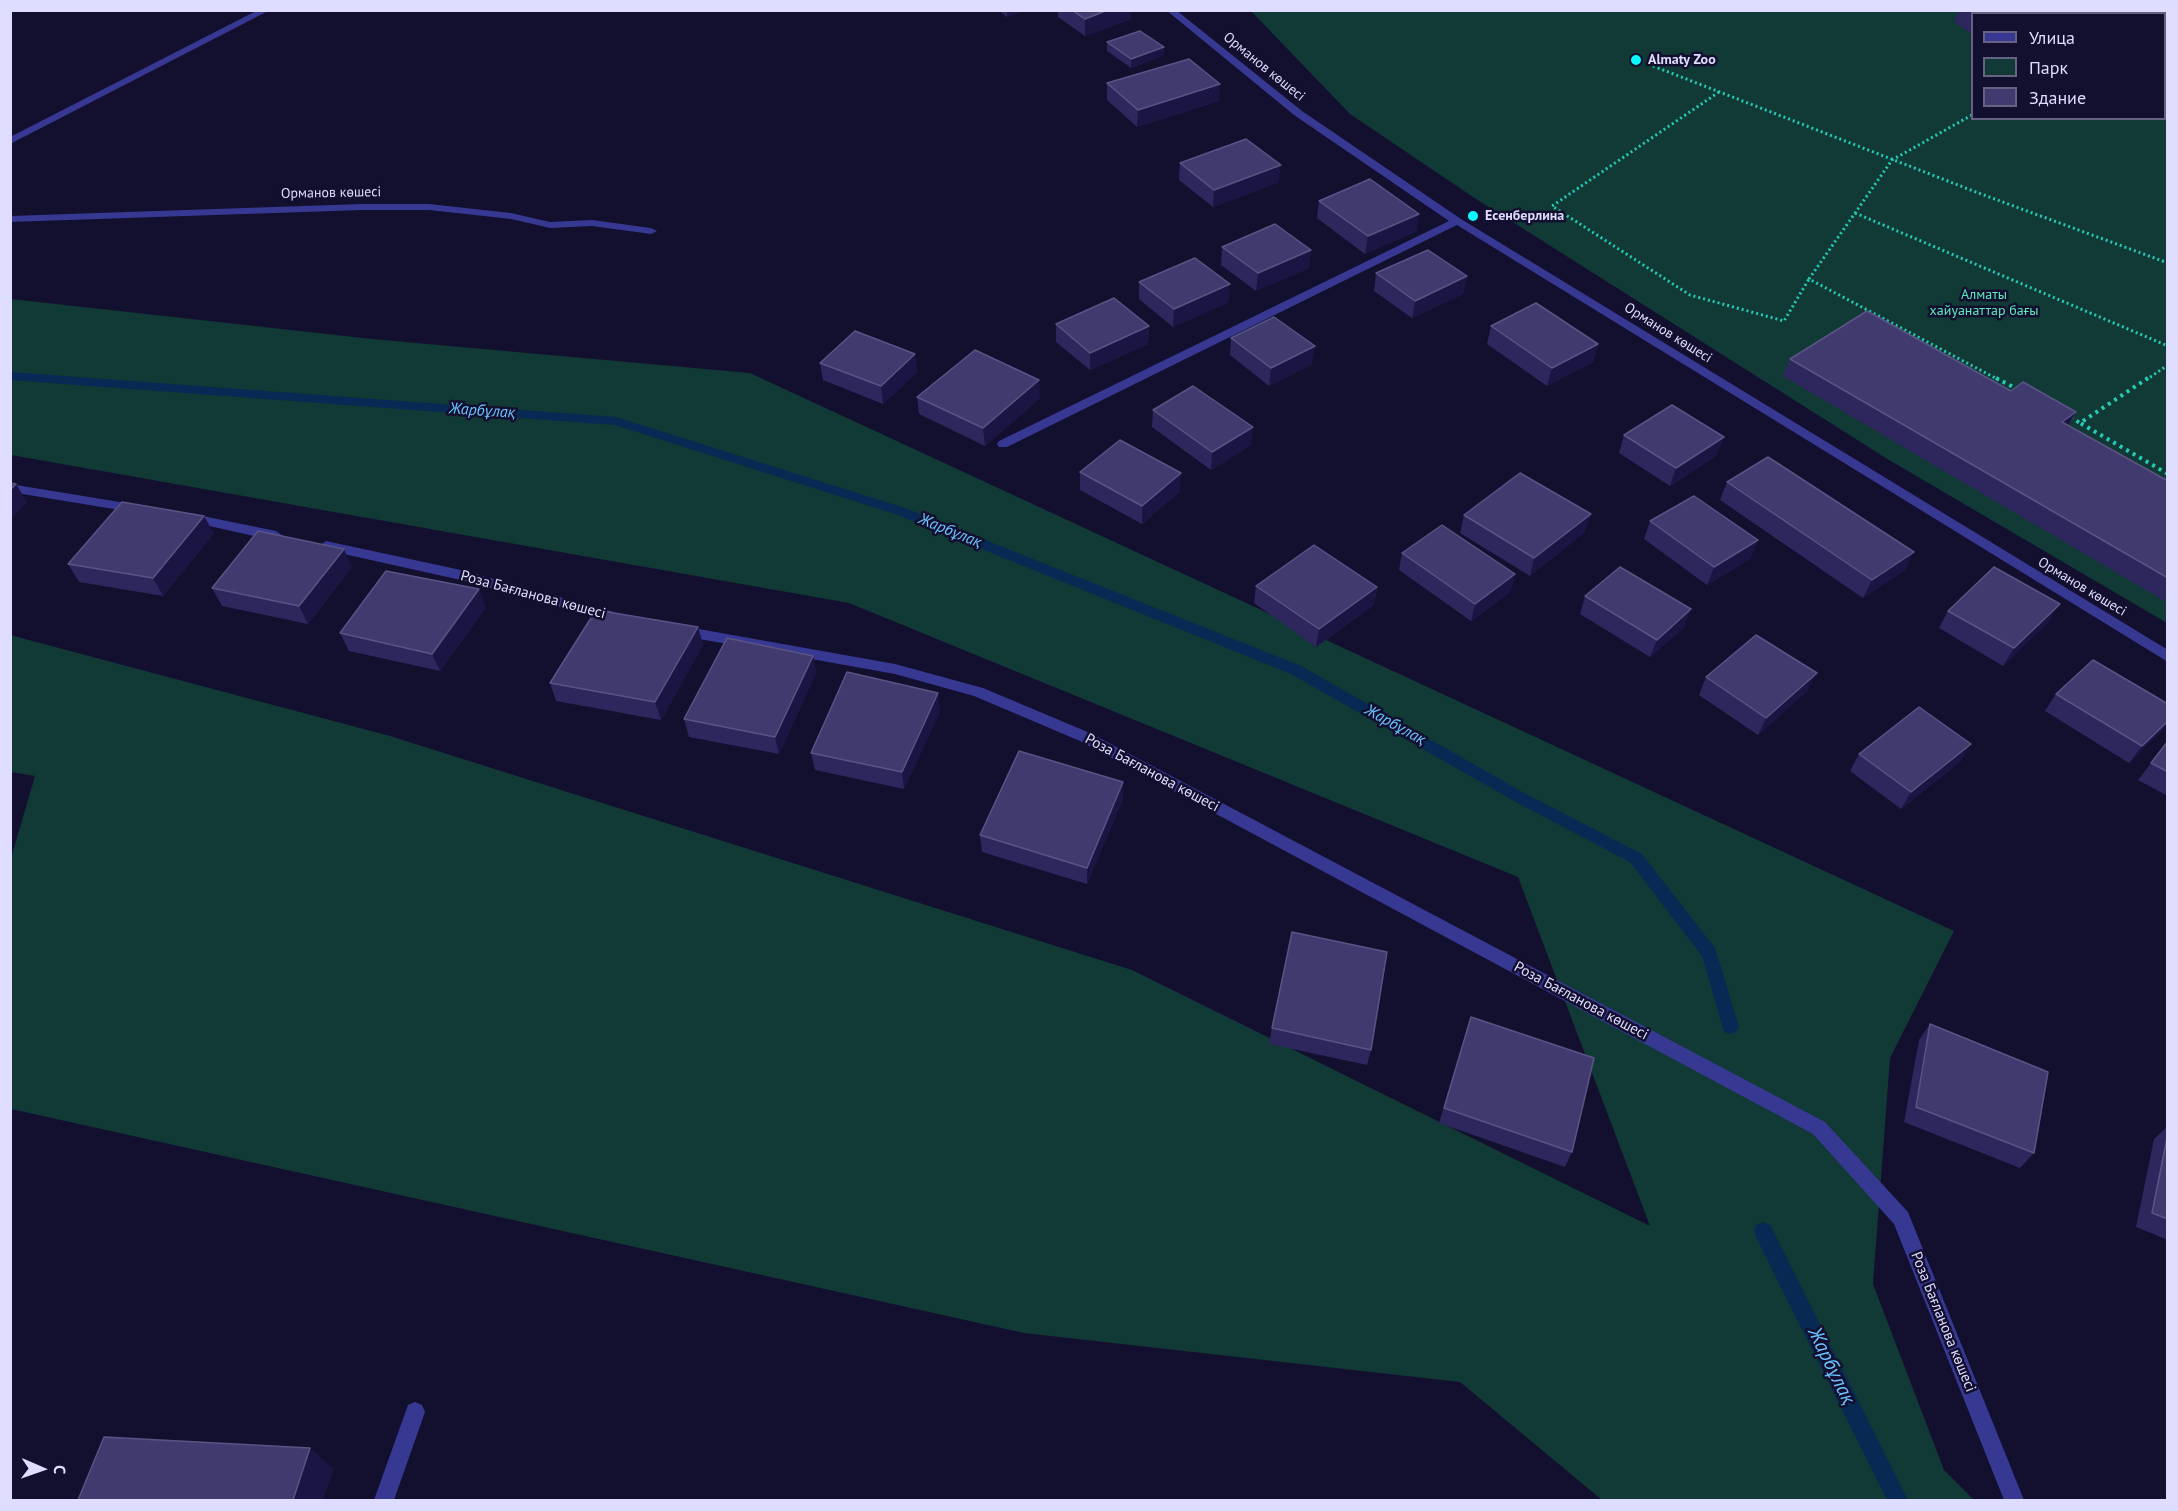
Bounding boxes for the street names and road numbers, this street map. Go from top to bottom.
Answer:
street label: Орманов көшесі [1220,29,1308,105]
street label: Орманов көшесі [281,184,381,202]
street label: Орманов көшесі [1621,299,1715,367]
street label: Орманов көшесі [2035,554,2129,620]
street label: Роза Бағланова көшесі [458,567,608,623]
street label: Роза Бағланова көшесі [1082,730,1222,816]
street label: Роза Бағланова көшесі [1511,958,1651,1044]
street label: Роза Бағланова көшесі [1907,1249,1979,1395]

